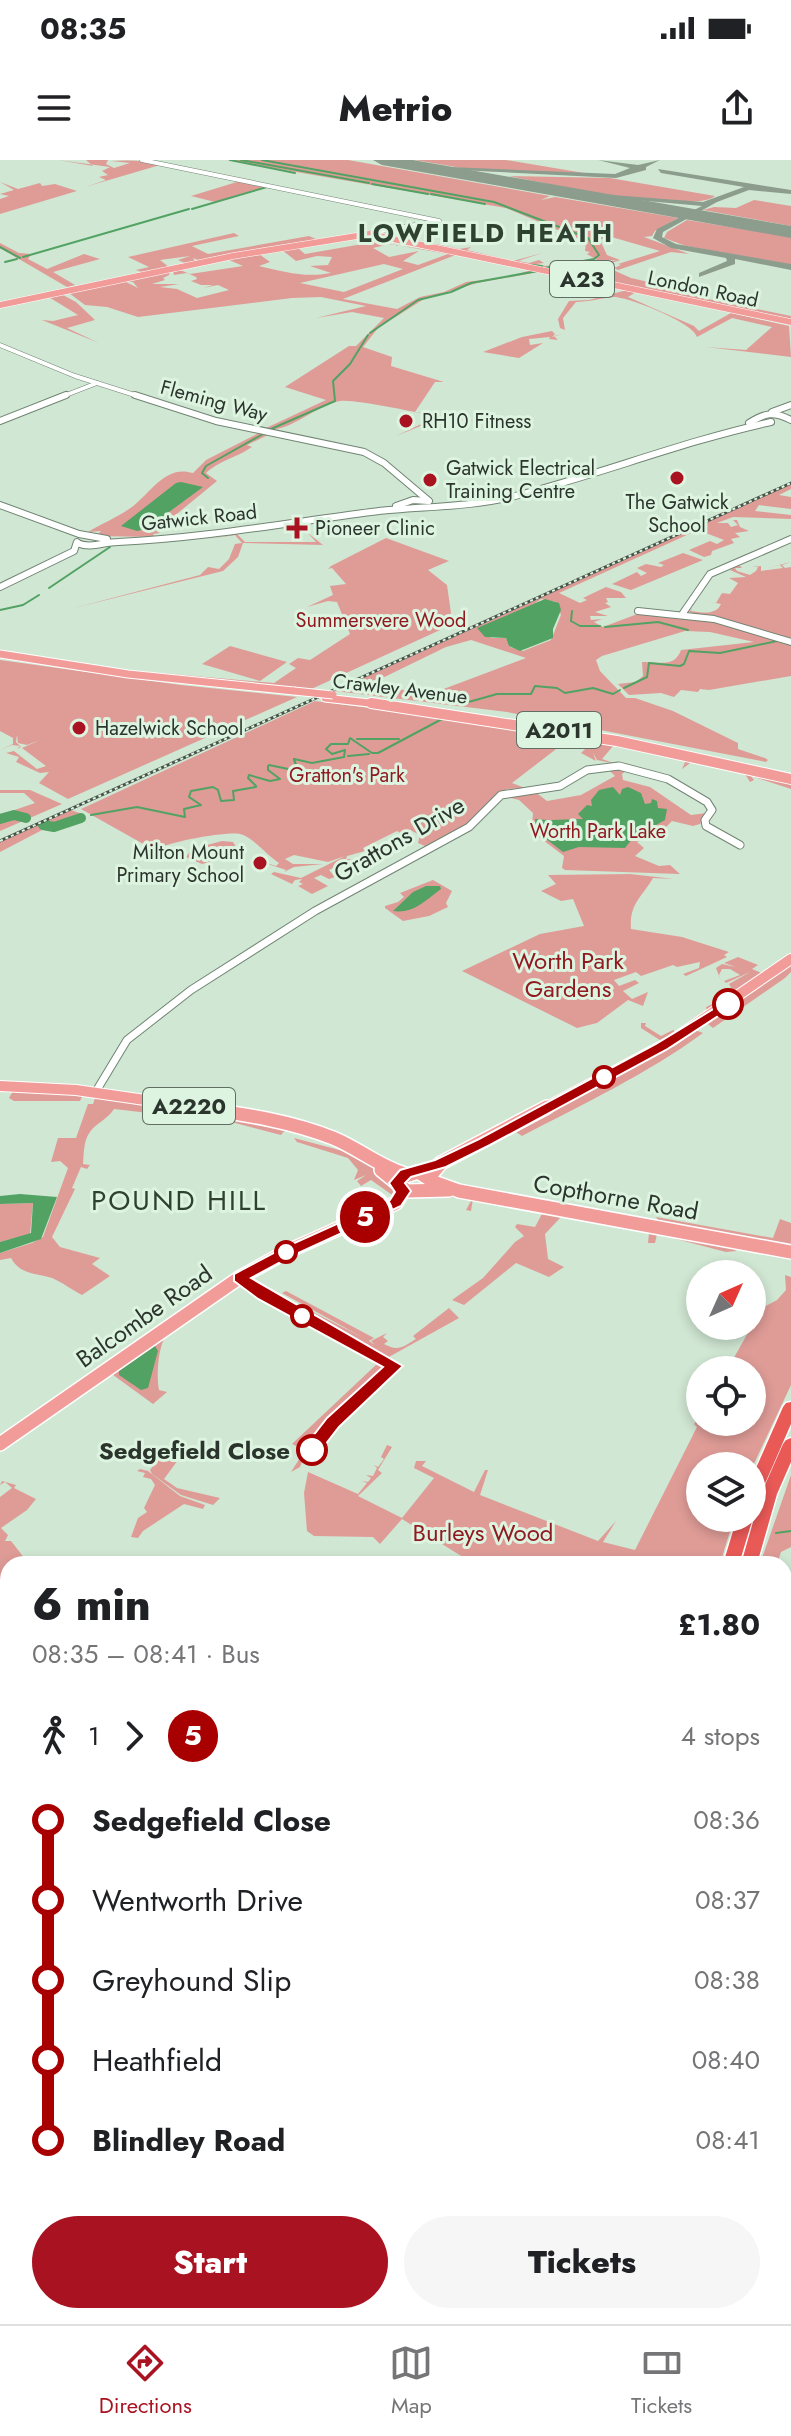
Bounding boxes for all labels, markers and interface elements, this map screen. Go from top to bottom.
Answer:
text: 08:35 [40,7,126,50]
text: Metrio [339,82,452,134]
icon: menu [32,86,76,130]
icon: share [715,86,759,130]
district label: LOWFIELD HEATH [358,214,614,252]
road number: A23 [550,261,614,297]
street label: London Road [645,263,761,315]
street label: Fleming Way [157,373,271,429]
place label: RH10 Fitness [422,407,531,436]
marker: RH10 Fitness [397,412,415,430]
place label: Gatwick Electrical Training Centre [446,454,595,506]
marker: The Gatwick School [668,469,686,487]
marker: Gatwick Electrical Training Centre [421,471,439,489]
place label: The Gatwick School [625,488,729,540]
street label: Gatwick Road [140,498,258,538]
place label: Pioneer Clinic [315,514,435,543]
marker: Pioneer Clinic [286,517,308,539]
park label: Summersvere Wood [296,606,466,635]
street label: Crawley Avenue [331,666,469,712]
road number: A2011 [517,712,601,748]
place label: Hazelwick School [95,714,243,743]
marker: Hazelwick School [70,719,88,737]
park label: Gratton's Park [289,761,405,790]
street label: Grattons Drive [327,787,471,891]
park label: Worth Park Lake [530,817,666,846]
place label: Milton Mount Primary School [116,838,244,890]
marker: Milton Mount Primary School [251,854,269,872]
park label: Worth Park Gardens [512,943,624,1006]
unlabelled marker [713,989,743,1019]
unlabelled marker [593,1066,615,1088]
road number: A2220 [143,1088,235,1124]
street label: Copthorne Road [531,1165,701,1229]
district label: POUND HILL [91,1180,267,1221]
line badge: 5 [339,1191,391,1243]
text: 5 [356,1196,374,1237]
unlabelled marker [275,1241,297,1263]
street label: Balcombe Road [69,1256,219,1376]
north arrow [686,1260,766,1340]
map controls [686,1260,766,1532]
unlabelled marker [291,1305,313,1327]
button: locate [686,1356,766,1436]
place label: Sedgefield Close [99,1433,290,1468]
marker: Sedgefield Close [297,1435,327,1465]
button: layers [686,1452,766,1532]
park label: Burleys Wood [413,1515,553,1550]
text: 6 min [32,1573,151,1637]
text: £1.80 [678,1603,760,1646]
text: 08:35 – 08:41 · Bus [32,1635,260,1673]
icon: walk [32,1714,76,1758]
icon: forward [112,1714,156,1758]
text: 5 [184,1715,202,1756]
text: 1 [88,1717,100,1755]
text: 4 stops [681,1717,760,1755]
text: Sedgefield Close [92,1799,331,1842]
text: 08:36 [693,1801,760,1839]
text: Wentworth Drive [92,1879,303,1922]
text: 08:37 [695,1881,760,1919]
text: Greyhound Slip [92,1959,291,2002]
text: 08:38 [694,1961,760,1999]
text: Heathfield [92,2039,222,2082]
text: 08:40 [692,2041,760,2079]
text: Blindley Road [92,2119,285,2162]
text: 08:41 [696,2121,760,2159]
button: Start [32,2216,388,2308]
button: Tickets [404,2216,760,2308]
tab: Directions [99,2341,192,2421]
tab: Map [389,2341,433,2421]
tab: Tickets [631,2341,692,2421]

